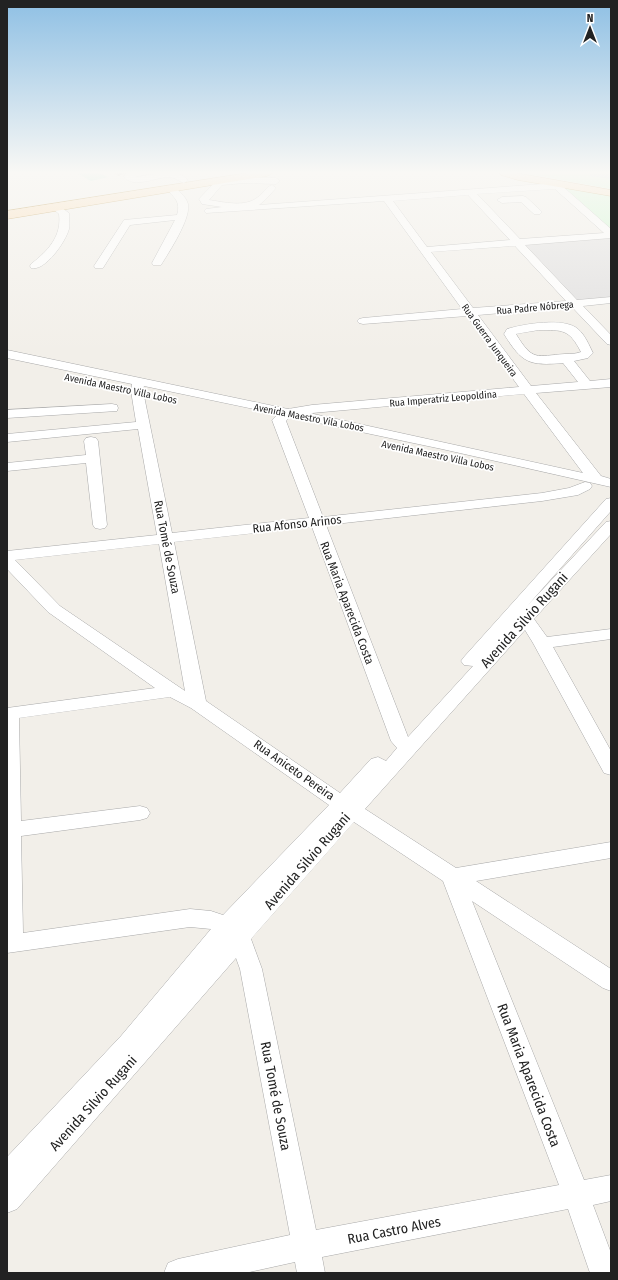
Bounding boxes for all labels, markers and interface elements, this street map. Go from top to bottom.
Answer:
north arrow [570,8,610,48]
text: N [587,12,593,25]
street label: Rua Padre Nóbrega [496,299,574,317]
street label: Rua Guerra Junqueira [459,302,520,379]
street label: Avenida Maestro Villa Lobos [63,371,178,407]
street label: Rua Imperatriz Leopoldina [389,388,497,410]
street label: Avenida Maestro Vila Lobos [253,401,365,435]
street label: Avenida Maestro Villa Lobos [380,438,495,474]
street label: Rua Tomé de Souza [151,499,183,595]
street label: Rua Afonso Arinos [252,512,342,536]
street label: Rua Maria Aparecida Costa [317,540,377,666]
street label: Avenida Silvio Rugani [477,569,572,672]
street label: Rua Aniceto Pereira [251,737,337,803]
street label: Avenida Silvio Rugani [261,810,354,913]
street label: Rua Maria Aparecida Costa [493,1001,564,1149]
street label: Rua Tomé de Souza [257,1040,294,1152]
street label: Avenida Silvio Rugani [46,1052,141,1155]
street label: Rua Castro Alves [346,1213,442,1248]

